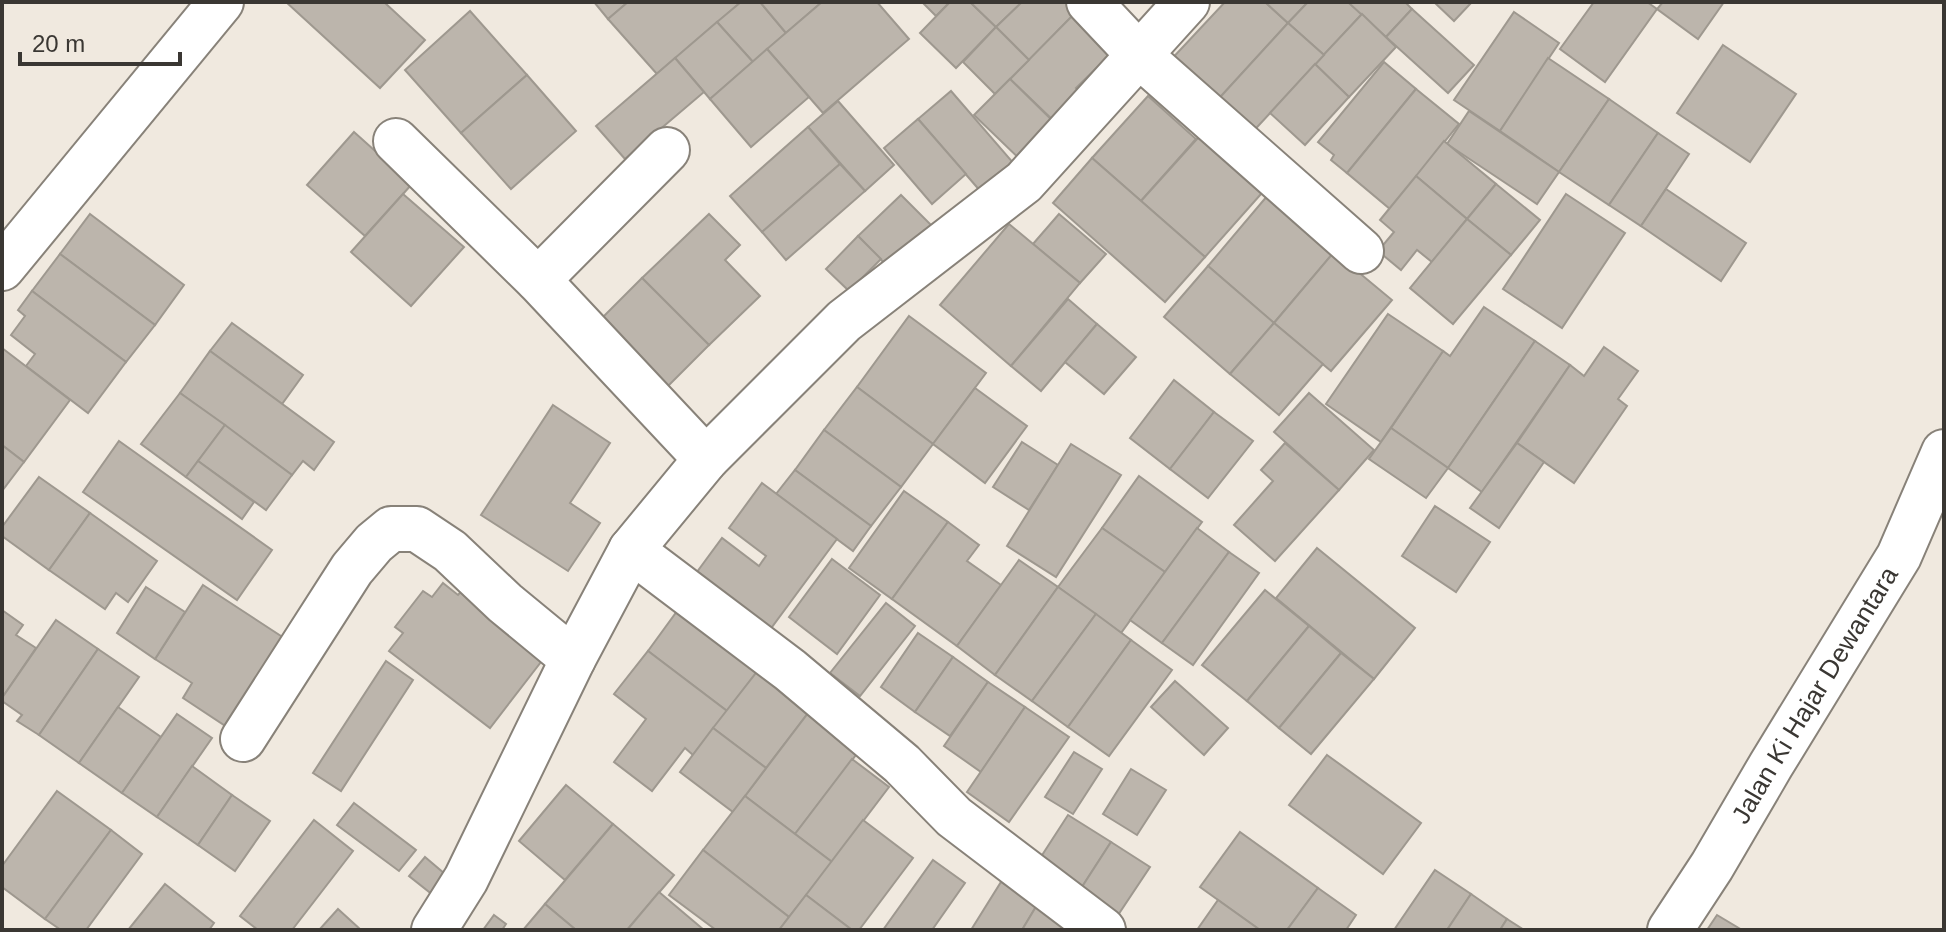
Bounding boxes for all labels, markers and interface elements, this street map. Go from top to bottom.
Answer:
scale bar [20,16,180,66]
text: 20 m [32,30,85,57]
street label: Jalan Ki Hajar Dewantara [1725,561,1904,829]

